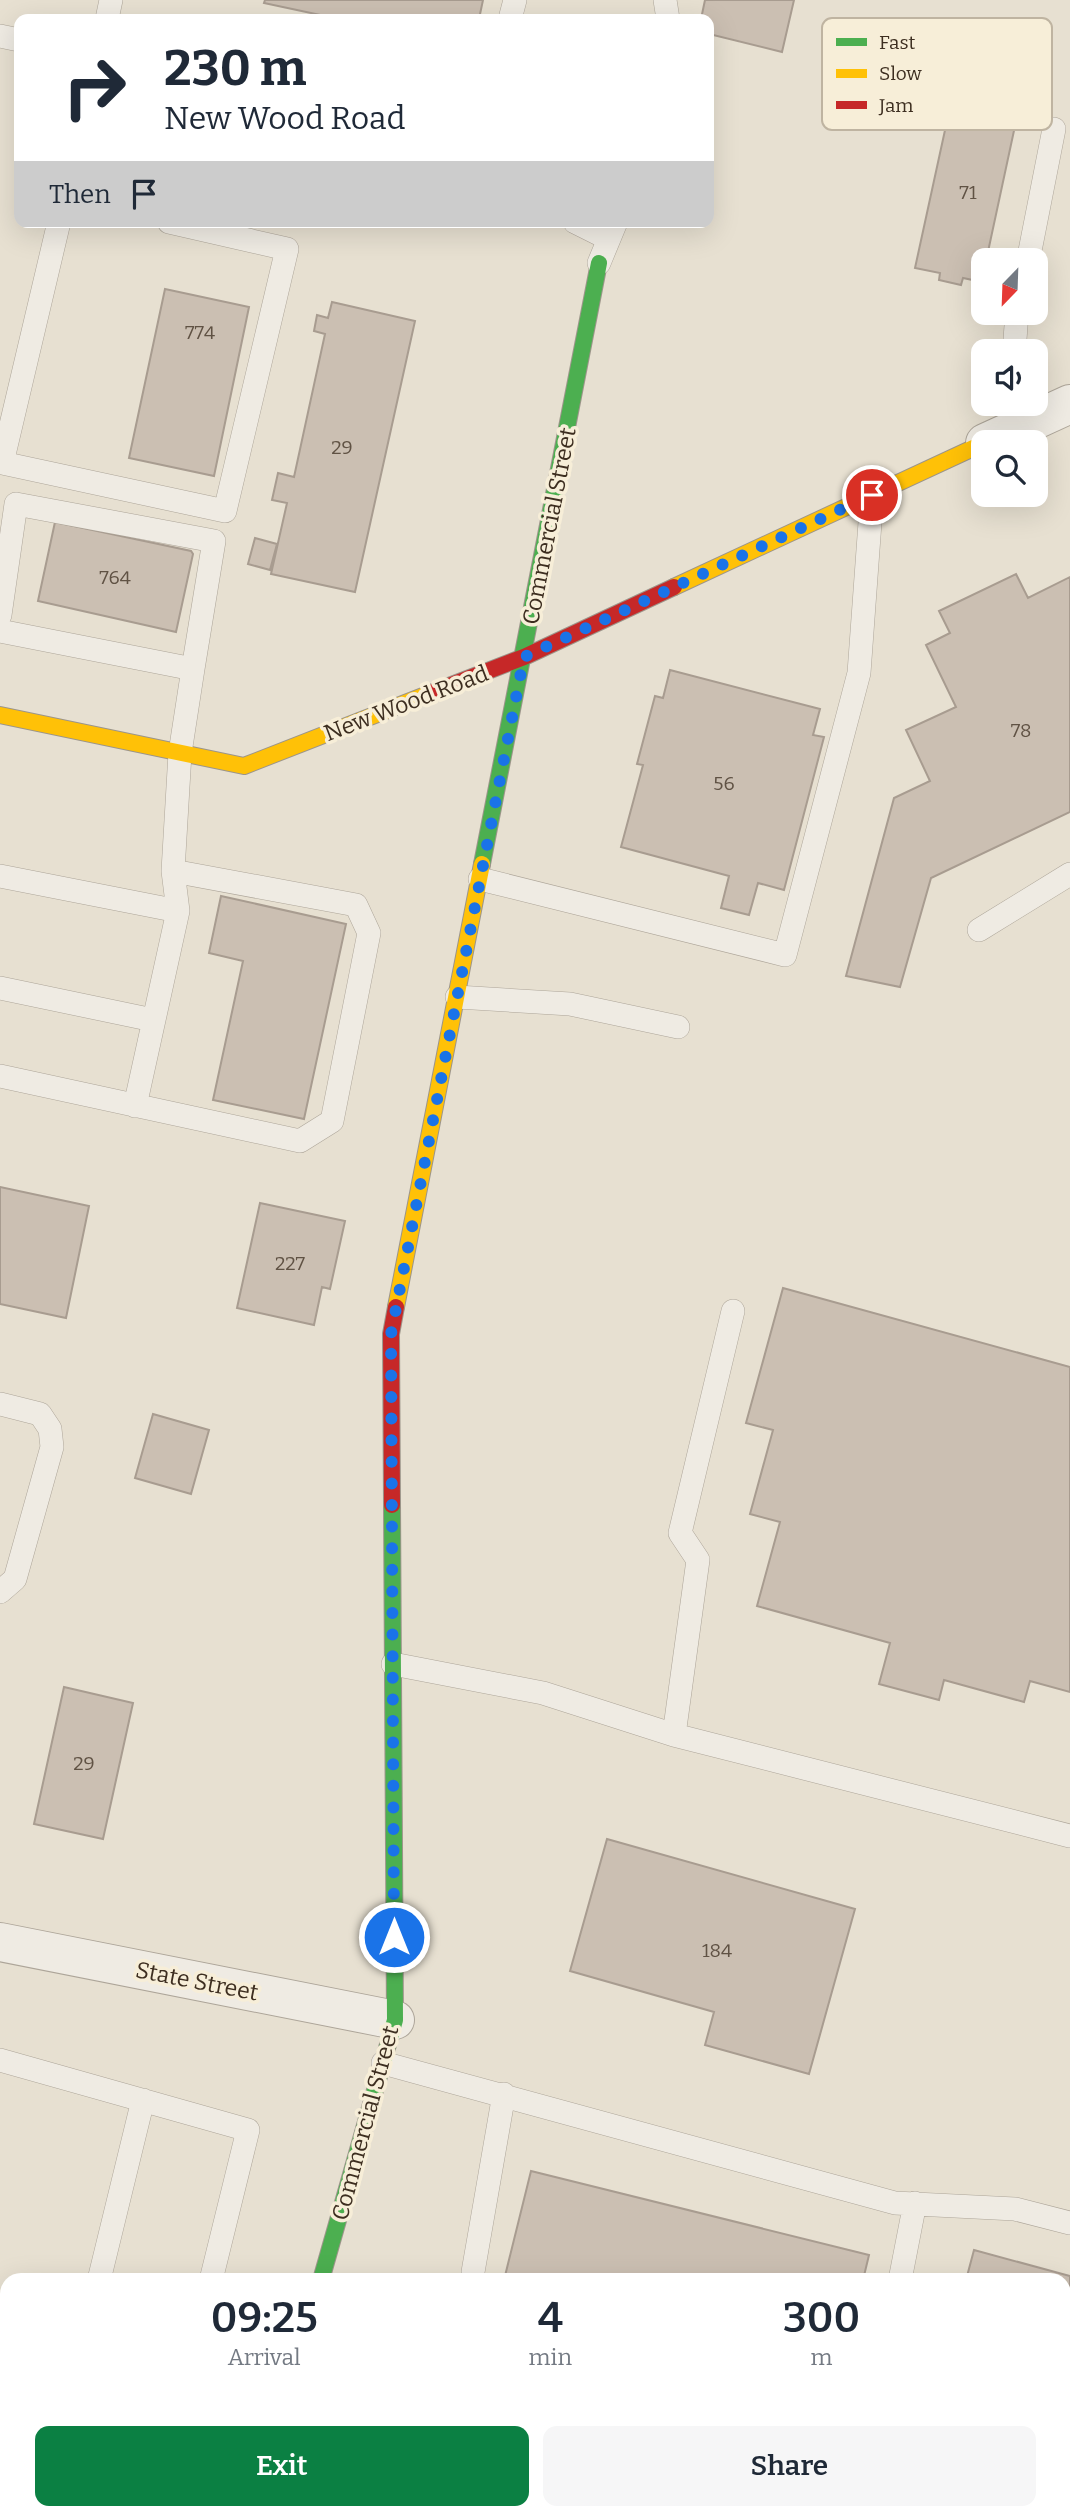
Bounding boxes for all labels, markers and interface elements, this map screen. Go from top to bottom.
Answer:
legend [822,18,1052,130]
text: Fast [879,31,916,54]
text: 230 m [164,39,307,98]
icon: right [49,42,140,133]
text: Slow [879,62,922,85]
text: Jam [878,94,913,117]
text: New Wood Road [164,99,406,137]
icon: arrive [125,175,163,213]
text: Then [49,179,111,210]
house number: 71 [959,181,977,204]
north arrow [971,248,1048,326]
map controls [971,248,1048,507]
house number: 774 [185,321,215,344]
button: sound [971,339,1048,416]
street label: Commercial Street [516,425,582,627]
button: search [971,430,1048,507]
house number: 29 [331,436,353,459]
pin [842,465,902,525]
icon: arrive [853,476,891,514]
house number: 764 [99,566,131,589]
street label: New Wood Road [320,659,492,747]
house number: 78 [1011,719,1031,742]
house number: 56 [713,772,735,795]
house number: 227 [275,1252,305,1275]
house number: 29 [73,1752,95,1775]
position arrow [357,1900,431,1974]
house number: 184 [702,1939,732,1962]
street label: State Street [133,1955,261,2007]
street label: Commercial Street [326,2023,404,2223]
text: 09:25 [211,2293,318,2343]
text: 4 [538,2293,563,2343]
text: 300 [783,2293,860,2343]
text: Arrival [228,2343,301,2371]
text: min [529,2343,572,2371]
text: m [810,2343,832,2371]
button: Exit [35,2426,529,2506]
button: Share [543,2426,1036,2506]

